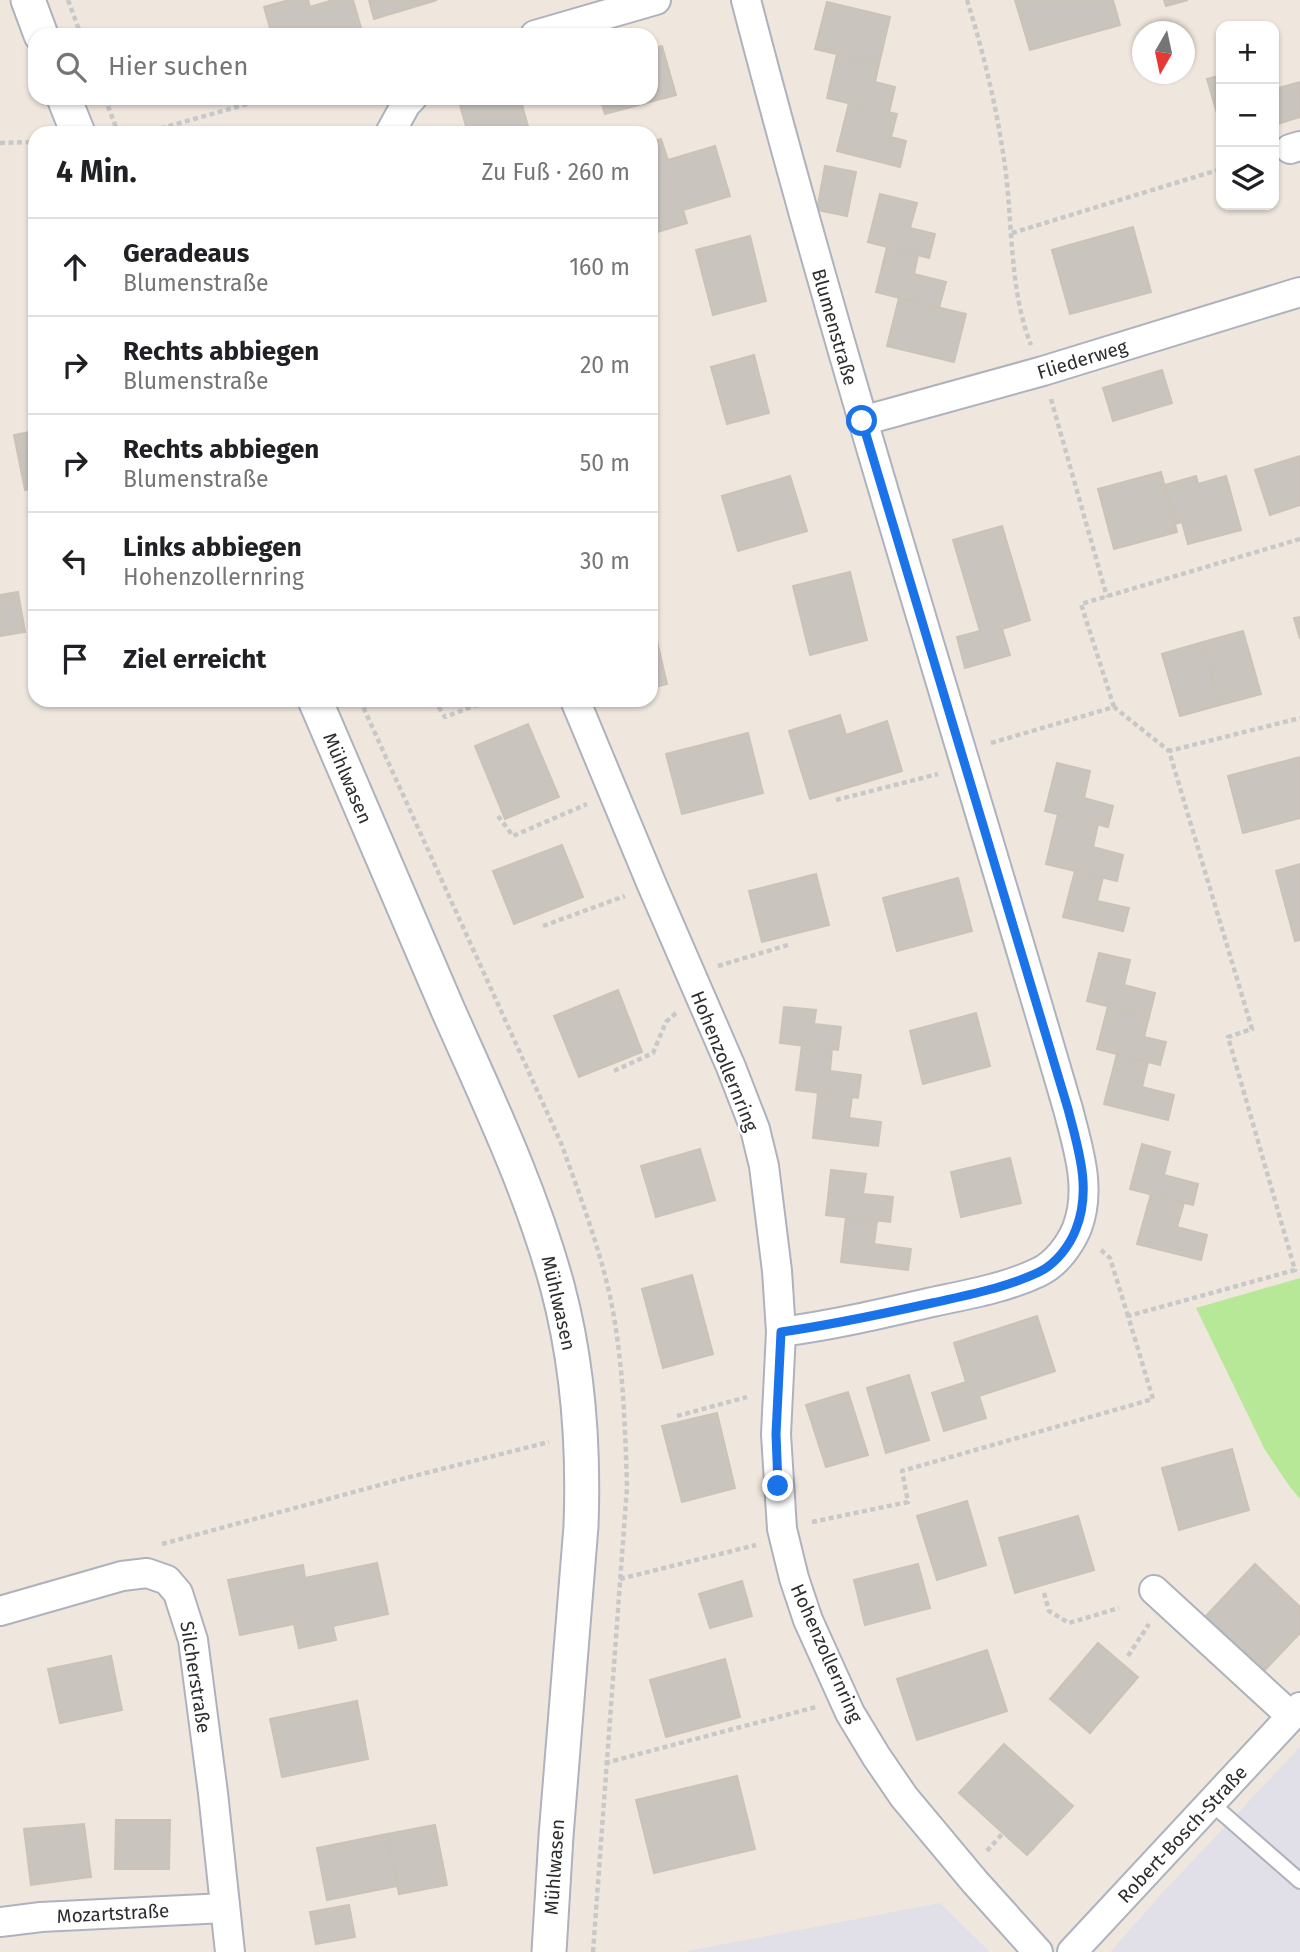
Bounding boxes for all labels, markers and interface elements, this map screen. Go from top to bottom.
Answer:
north arrow [1132,21,1195,84]
map controls [1216,21,1279,210]
button: + [1216,21,1279,84]
search box [28,28,658,105]
icon: search [52,48,90,86]
text: Hier suchen [108,51,248,82]
button: − [1216,84,1279,147]
button: layers [1216,147,1279,210]
text: 4 Min. [56,154,137,190]
text: Zu Fuß · 260 m [482,158,630,186]
text: Geradeaus [123,238,249,269]
icon: ahead [56,248,94,286]
text: 160 m [569,253,630,281]
street label: Blumenstraße [807,266,862,388]
text: Blumenstraße [123,269,269,297]
street label: Fliederweg [1034,335,1130,384]
text: Rechts abbiegen [123,336,319,367]
icon: right [56,346,94,384]
text: 20 m [580,351,630,379]
text: Blumenstraße [123,367,269,395]
route start [846,405,877,436]
text: Rechts abbiegen [123,434,319,465]
icon: right [56,444,94,482]
text: 50 m [580,449,630,477]
text: Blumenstraße [123,465,269,493]
text: Links abbiegen [123,532,302,563]
icon: left [56,542,94,580]
text: 30 m [580,547,630,575]
text: Hohenzollernring [123,563,304,591]
icon: arrive [56,640,94,678]
text: Ziel erreicht [123,644,266,675]
street label: Mühlwasen [318,729,377,827]
street label: Hohenzollernring [686,988,763,1135]
street label: Mühlwasen [536,1254,581,1353]
route end [762,1470,793,1501]
street label: Hohenzollernring [786,1580,867,1726]
street label: Silcherstraße [175,1619,216,1735]
street label: Robert-Bosch-Straße [1113,1761,1252,1908]
street label: Mühlwasen [540,1818,569,1916]
street label: Mozartstraße [56,1899,170,1928]

